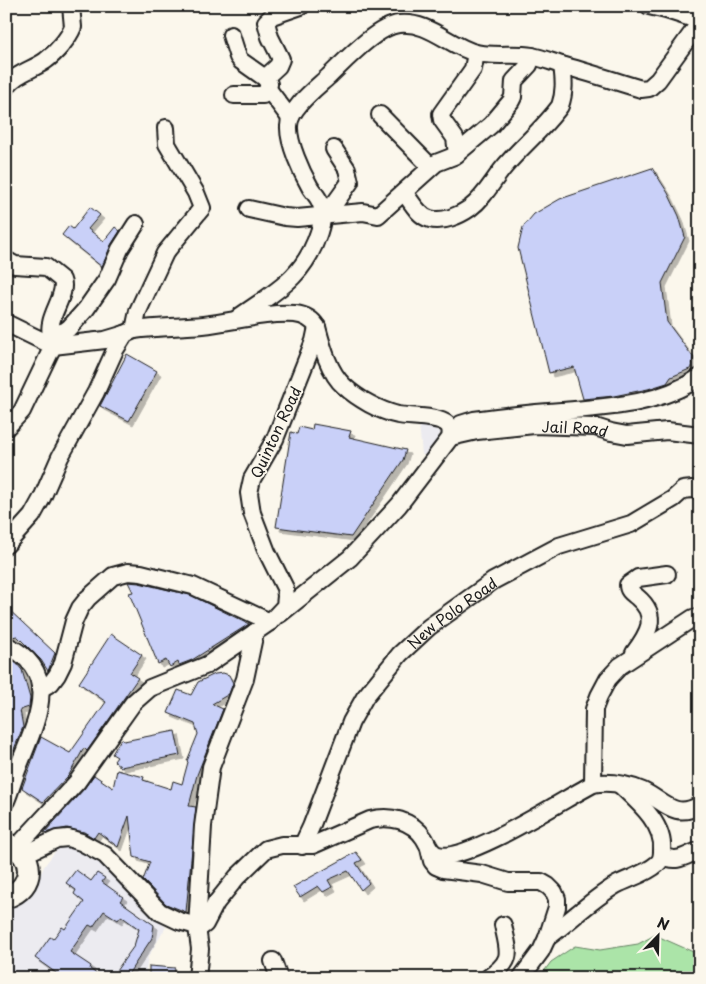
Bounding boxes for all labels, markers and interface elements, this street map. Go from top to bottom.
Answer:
street label: Quinton Road [244,382,306,482]
street label: Jail Road [541,414,611,442]
street label: New Polo Road [402,571,501,654]
north arrow [634,912,684,962]
text: N [654,912,672,935]

